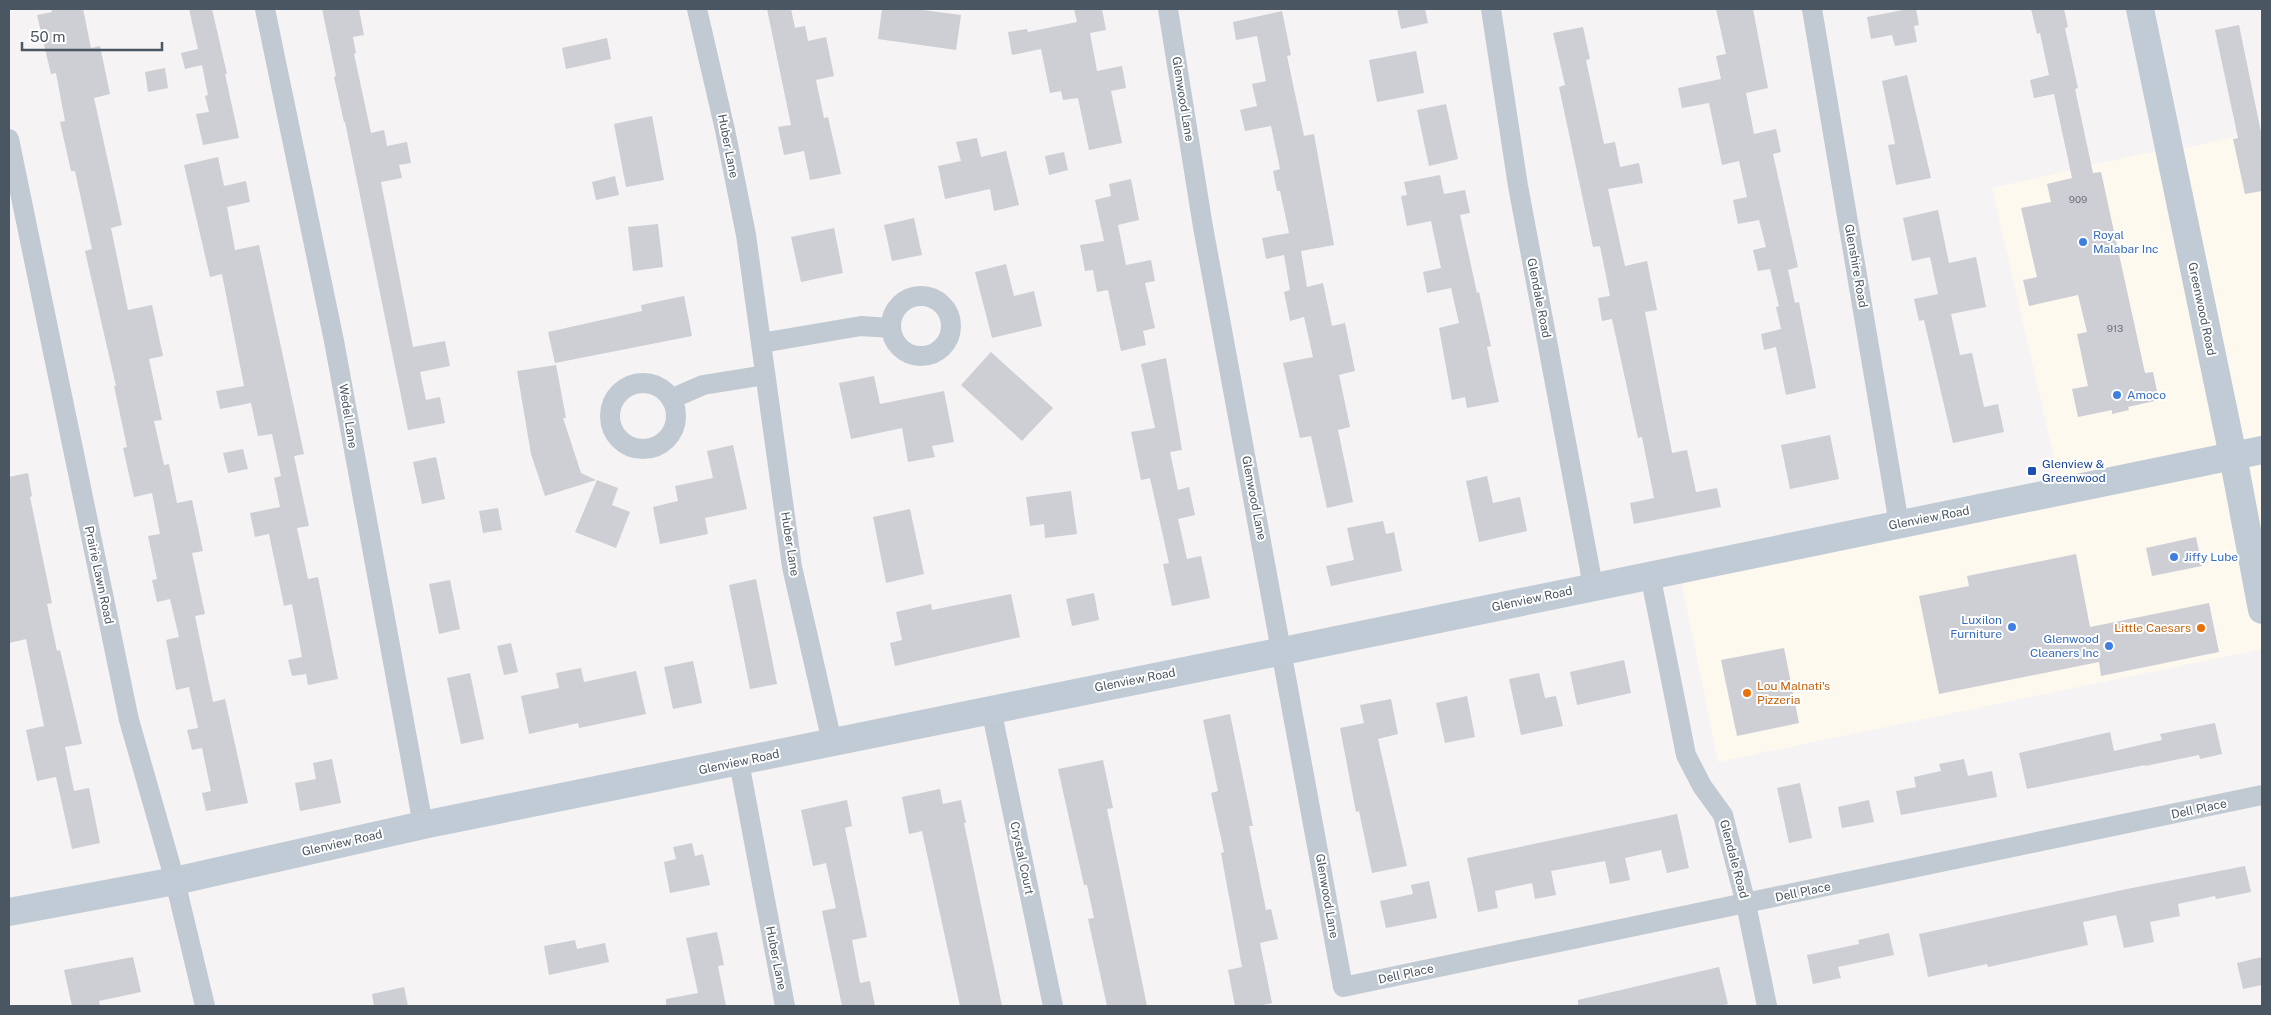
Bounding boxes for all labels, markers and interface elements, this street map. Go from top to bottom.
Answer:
scale bar [22,20,162,52]
text: 50 m [30,28,65,45]
street label: Glenwood Lane [1169,56,1197,143]
street label: Huber Lane [715,113,741,179]
house number: 909 [2069,193,2087,205]
street label: Glenshire Road [1842,223,1870,309]
place label: Royal Malabar Inc [2093,228,2159,256]
marker: Royal Malabar Inc [2077,236,2089,248]
street label: Glendale Road [1524,257,1554,339]
street label: Greenwood Road [2185,261,2219,357]
house number: 913 [2107,322,2123,334]
street label: Wedel Lane [336,383,360,450]
place label: Amoco [2127,388,2166,402]
marker: Amoco [2111,389,2123,401]
street label: Glenwood Lane [1239,455,1269,542]
place label: Glenview & Greenwood [2042,457,2106,485]
marker: Glenview & Greenwood [2026,465,2038,477]
street label: Glenview Road [1887,503,1971,533]
street label: Huber Lane [778,511,802,577]
street label: Prairie Lawn Road [82,525,116,625]
place label: Jiffy Lube [2184,550,2238,564]
marker: Jiffy Lube [2168,551,2180,563]
street label: Glenview Road [1490,584,1574,614]
place label: Luxilon Furniture [1950,613,2002,641]
marker: Luxilon Furniture [2006,621,2018,633]
place label: Little Caesars [2114,621,2191,635]
marker: Little Caesars [2195,622,2207,634]
place label: Glenwood Cleaners Inc [2030,632,2099,660]
marker: Glenwood Cleaners Inc [2103,640,2115,652]
street label: Glenview Road [1093,665,1177,695]
place label: Lou Malnati's Pizzeria [1757,679,1830,707]
marker: Lou Malnati's Pizzeria [1741,687,1753,699]
street label: Glenview Road [697,747,781,777]
street label: Dell Place [2170,796,2228,822]
street label: Glendale Road [1717,818,1751,900]
street label: Crystal Court [1007,820,1037,896]
street label: Glenview Road [300,827,384,859]
street label: Glenwood Lane [1313,853,1341,940]
street label: Dell Place [1774,879,1832,905]
street label: Huber Lane [763,925,789,991]
street label: Dell Place [1377,961,1435,987]

